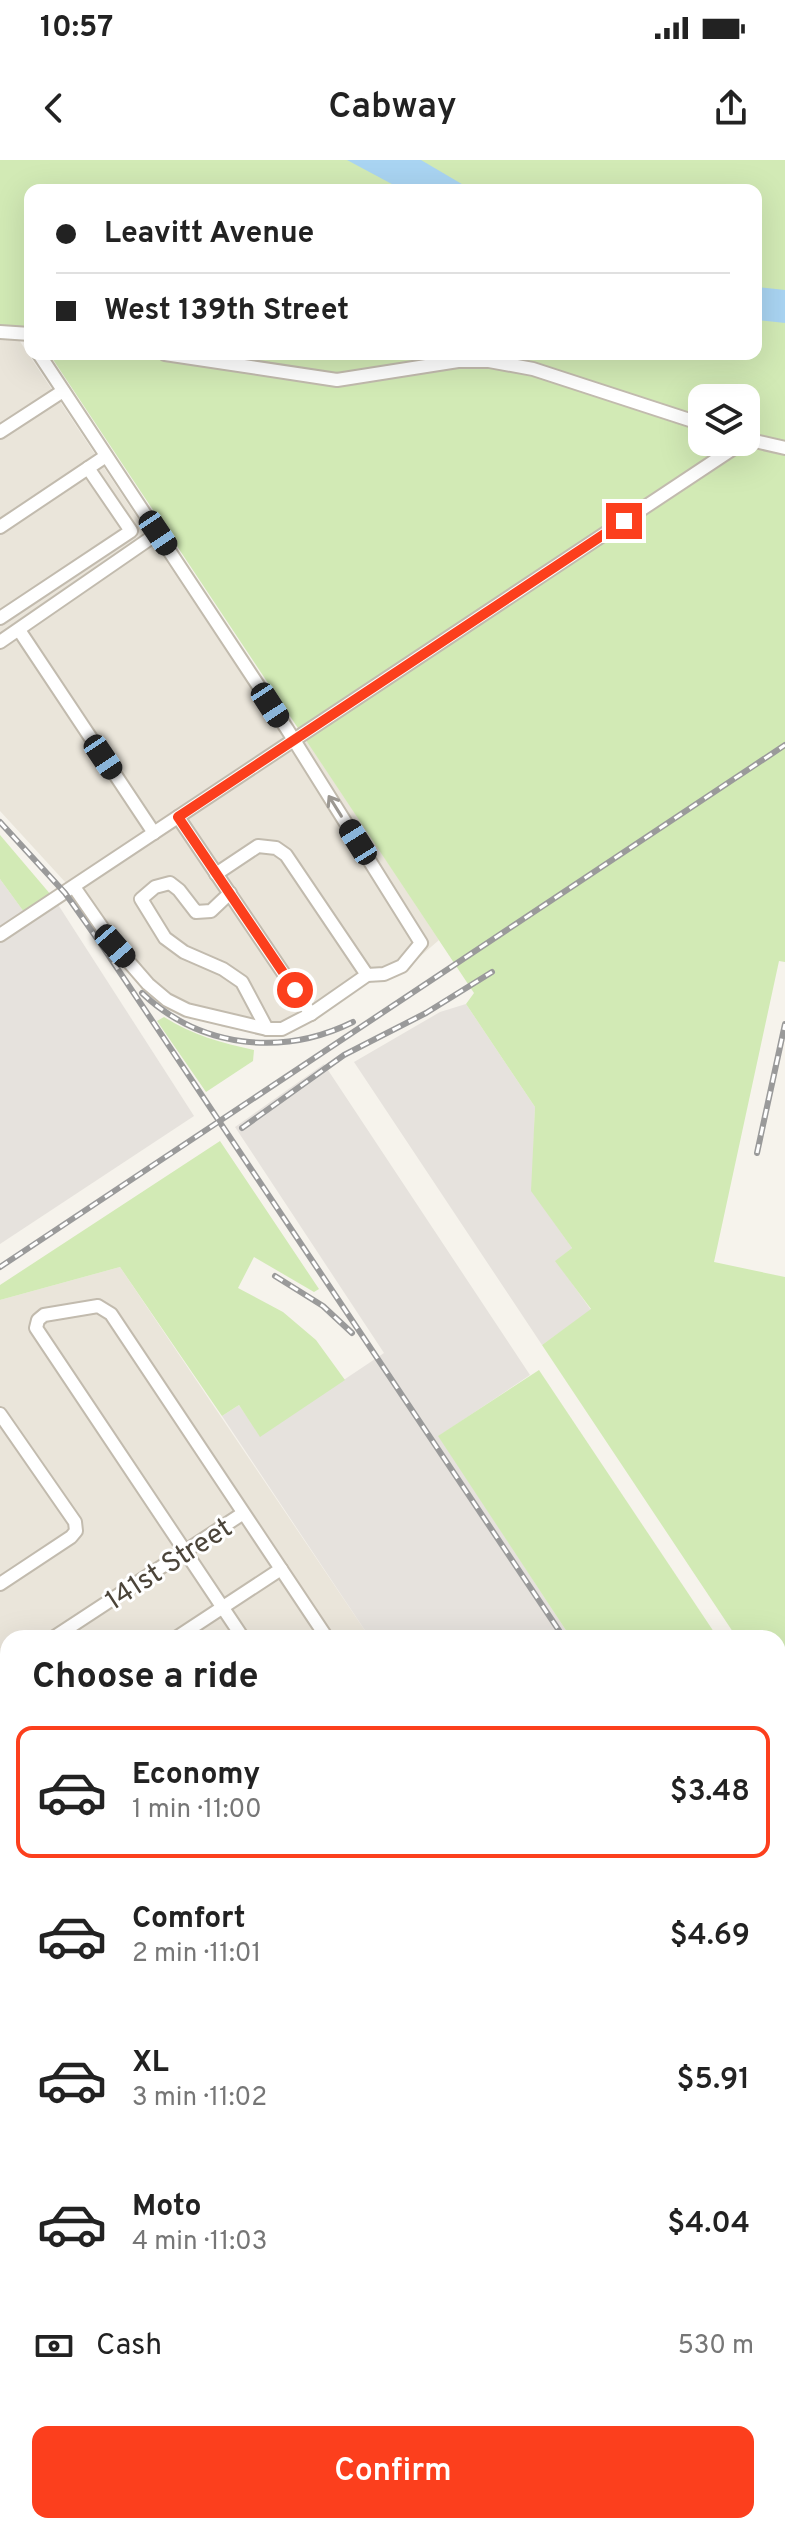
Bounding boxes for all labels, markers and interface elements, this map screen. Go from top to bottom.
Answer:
text: 10:57 [40,10,113,47]
text: Cabway [328,85,457,131]
icon: back [32,86,76,130]
icon: share [709,86,753,130]
text: Leavitt Avenue [104,216,314,253]
text: West 139th Street [104,293,349,330]
map controls [688,384,760,456]
button: layers [688,384,760,456]
route end [606,503,642,539]
car [135,506,181,560]
car [247,678,293,732]
car [80,730,126,784]
one-way arrow [327,795,343,818]
car [335,815,381,869]
car [90,920,140,972]
route start [277,972,313,1008]
street label: 141st Street [99,1511,240,1620]
text: Choose a ride [32,1655,258,1701]
icon: car [36,1756,108,1828]
text: Economy [132,1757,260,1794]
text: $3.48 [670,1774,750,1811]
text: 1 min · 11:00 [132,1794,262,1827]
icon: car [36,1900,108,1972]
text: Comfort [132,1901,245,1938]
text: $4.69 [670,1918,750,1955]
text: 2 min · 11:01 [132,1938,261,1971]
icon: car [36,2044,108,2116]
text: XL [132,2045,169,2082]
text: $5.91 [677,2062,750,2099]
text: 3 min · 11:02 [132,2082,267,2115]
icon: car [36,2188,108,2260]
text: Moto [132,2189,202,2226]
text: $4.04 [667,2206,750,2243]
text: 4 min · 11:03 [132,2226,267,2259]
icon: cash [32,2324,76,2368]
text: Cash [96,2328,162,2365]
text: 530 m [678,2330,754,2363]
button: Confirm [32,2426,754,2518]

